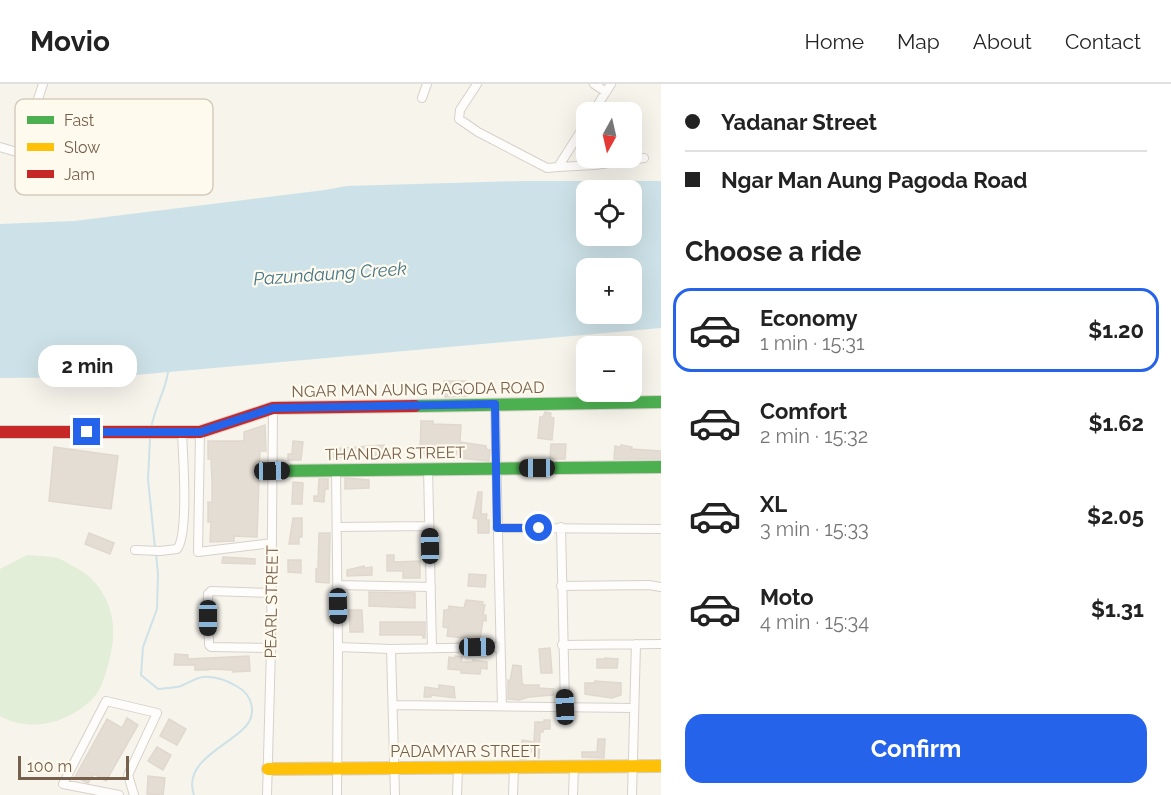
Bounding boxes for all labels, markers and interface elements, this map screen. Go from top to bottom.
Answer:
text: Movio [30,25,110,58]
text: Home [805,29,864,54]
text: Map [897,29,940,54]
text: About [973,29,1032,54]
text: Contact [1065,29,1141,54]
legend [15,99,213,195]
north arrow [576,102,642,168]
map controls [576,102,642,402]
text: Yadanar Street [721,109,877,135]
text: Fast [64,111,95,130]
text: Slow [64,138,100,157]
text: Jam [64,165,95,184]
text: Ngar Man Aung Pagoda Road [721,167,1028,193]
button: locate [576,180,642,246]
text: Choose a ride [685,236,861,267]
water label: Pazundaung Creek [253,258,408,289]
button: + [576,258,642,324]
icon: car [688,303,742,357]
text: Economy [760,305,858,331]
text: $1.20 [1088,317,1144,343]
text: 1 min · 15:31 [760,331,865,355]
button: − [576,336,642,402]
callout: 2 min [38,345,136,387]
text: 2 min [62,354,113,378]
street label: NGAR MAN AUNG PAGODA ROAD [291,378,545,401]
icon: car [688,396,742,450]
text: Comfort [760,398,847,424]
text: $1.62 [1088,410,1144,436]
route end [73,418,100,445]
text: 2 min · 15:32 [760,424,868,448]
street label: THANDAR STREET [325,443,466,464]
car [519,459,555,477]
car [254,462,290,480]
icon: car [688,489,742,543]
text: XL [760,491,787,517]
text: $2.05 [1087,503,1144,529]
route start [525,514,552,541]
text: 3 min · 15:33 [760,517,869,541]
car [421,528,439,564]
street label: PEARL STREET [261,545,282,659]
icon: car [688,582,742,636]
text: Moto [760,584,814,610]
car [329,588,347,624]
text: $1.31 [1091,596,1144,622]
car [199,600,217,636]
text: 4 min · 15:34 [760,610,869,634]
car [459,638,495,656]
car [555,689,575,725]
button: Confirm [685,714,1147,783]
street label: PADAMYAR STREET [390,742,540,761]
scale bar [18,753,129,780]
text: 100 m [27,757,72,776]

